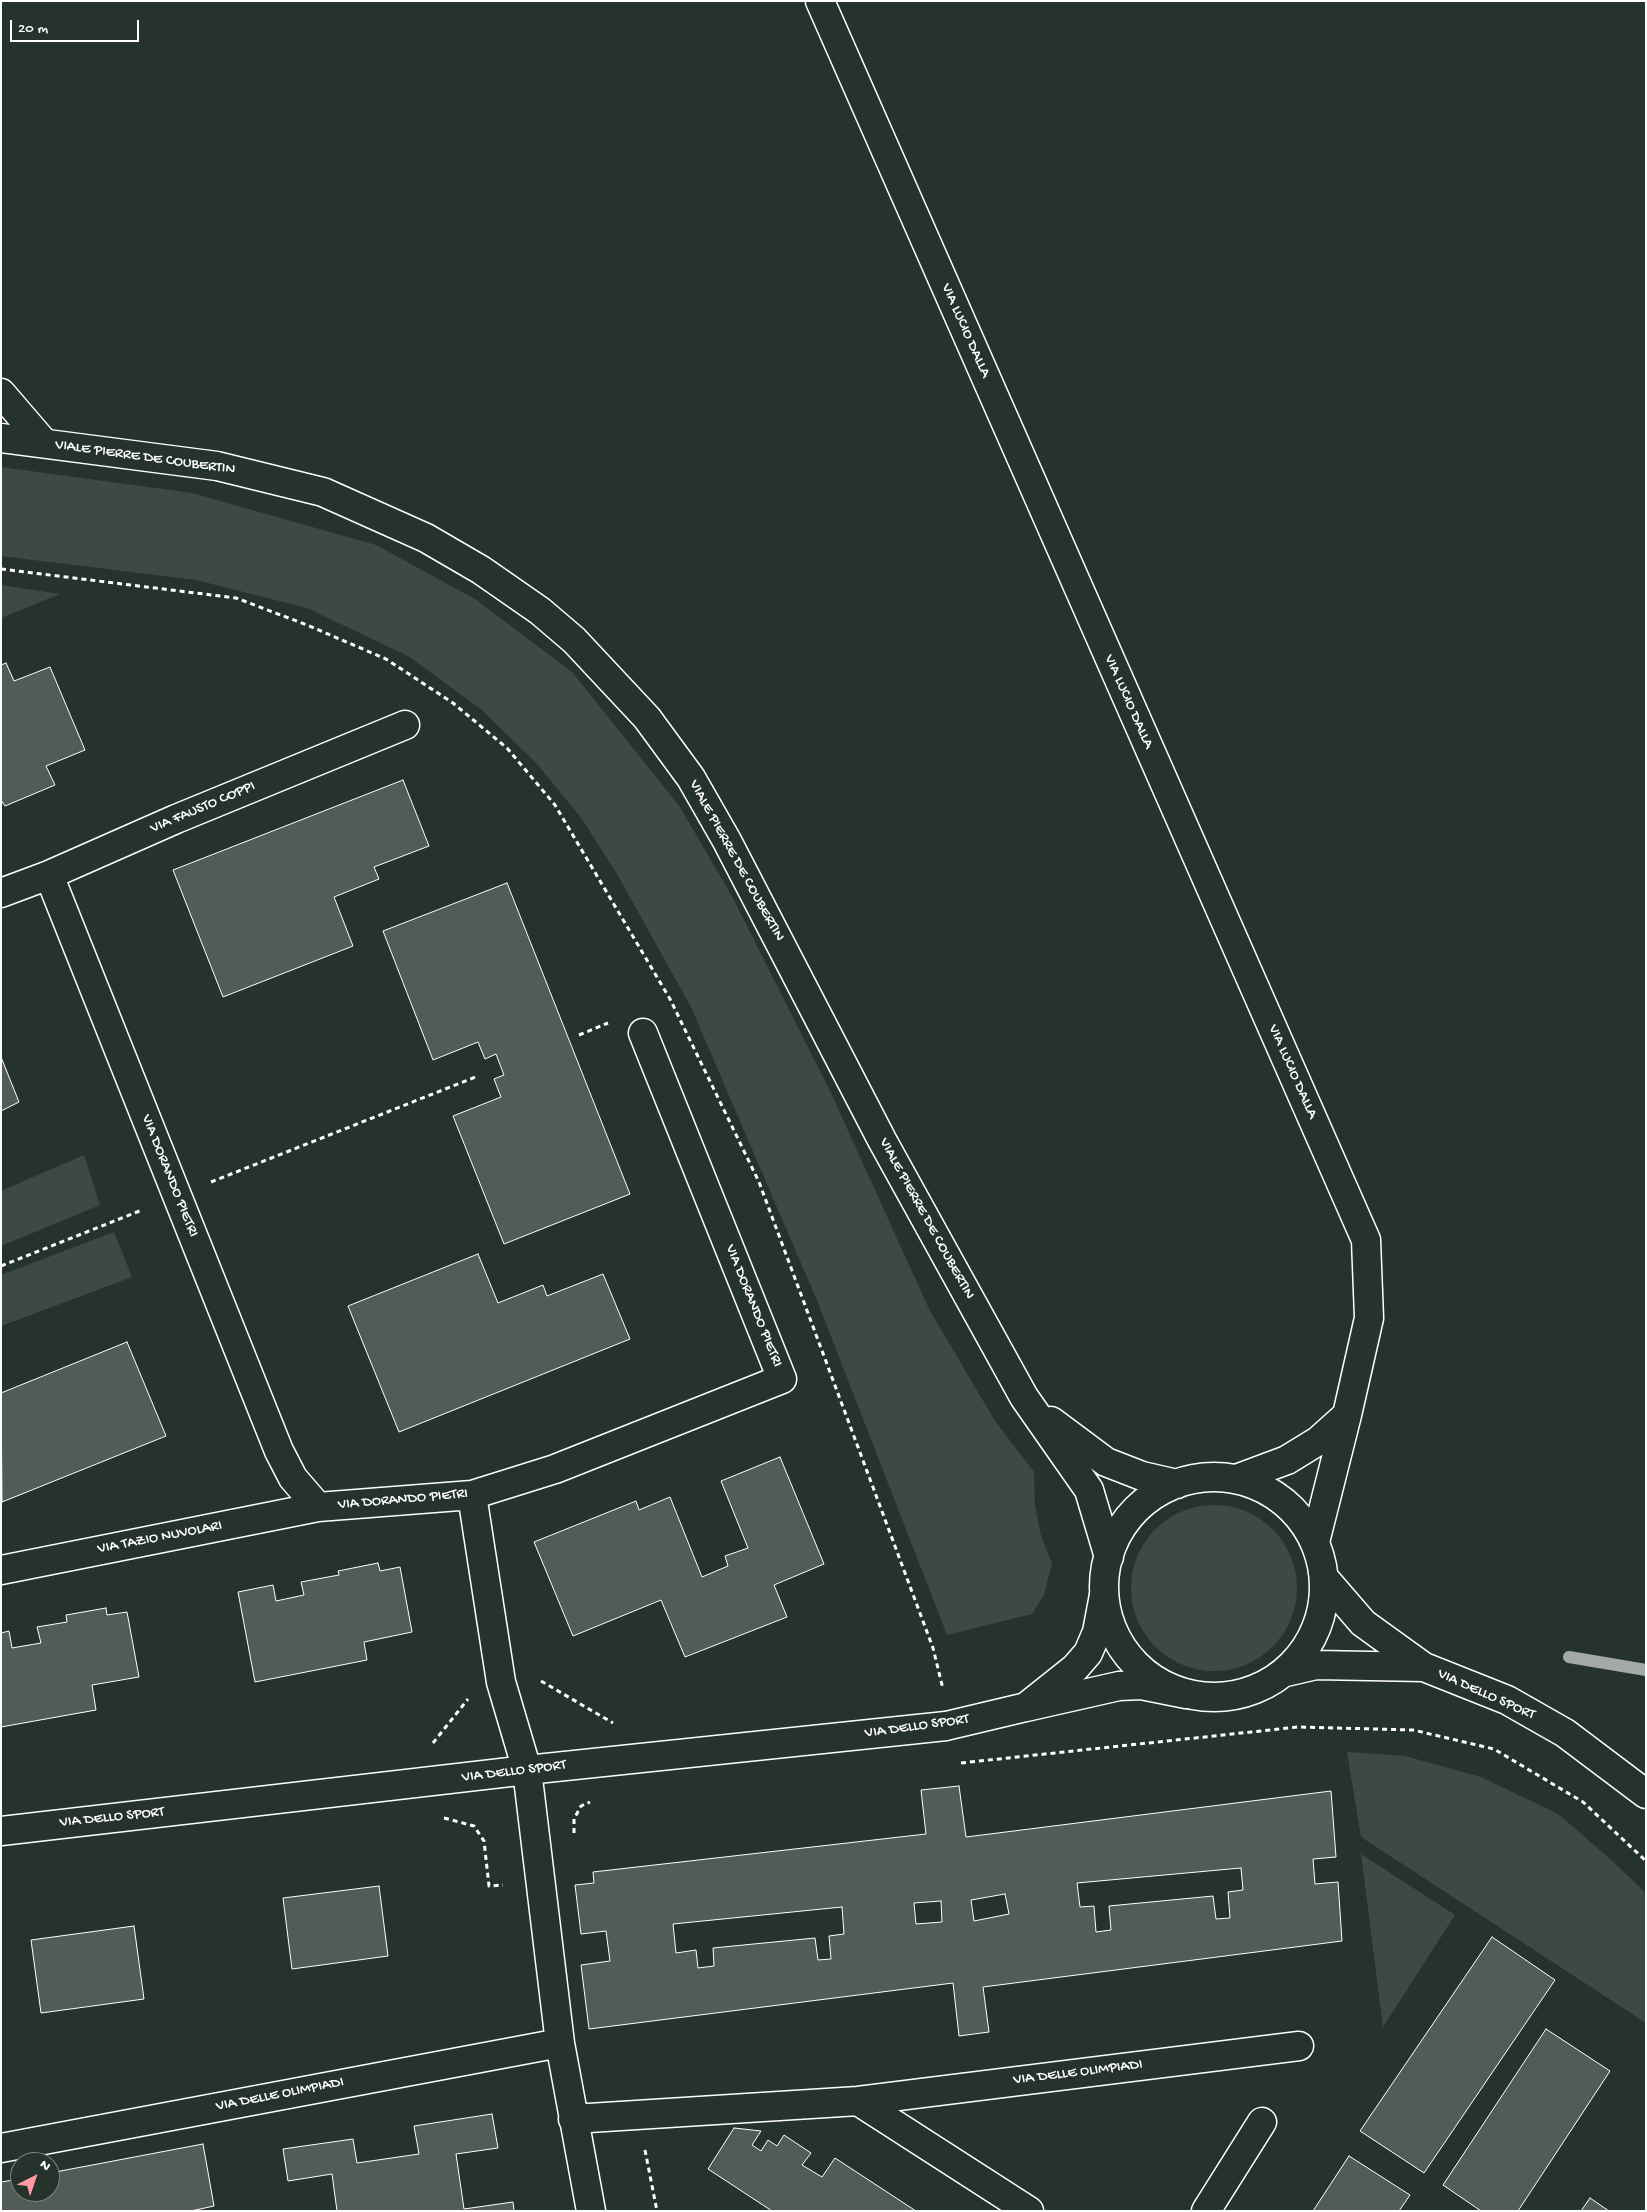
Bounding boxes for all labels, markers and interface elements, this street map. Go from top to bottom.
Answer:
scale bar [12,10,141,42]
text: 20 m [18,20,48,38]
street label: VIA LUCIO DALLA [936,281,994,381]
street label: VIALE PIERRE DE COUBERTIN [54,436,236,480]
street label: VIA LUCIO DALLA [1099,652,1157,752]
street label: VIALE PIERRE DE COUBERTIN [684,777,788,945]
street label: VIA FAUSTO COPPI [148,778,258,838]
street label: VIA LUCIO DALLA [1263,1022,1321,1122]
street label: VIA DORANDO PIETRI [136,1112,202,1240]
street label: VIALE PIERRE DE COUBERTIN [874,1135,978,1303]
street label: VIA DORANDO PIETRI [720,1242,786,1370]
street label: VIA DORANDO PIETRI [337,1485,469,1515]
street label: VIA TAZIO NUVOLARI [96,1517,224,1559]
street label: VIA DELLO SPORT [1434,1665,1538,1725]
street label: VIA DELLO SPORT [864,1711,970,1743]
street label: VIA DELLO SPORT [461,1757,567,1787]
street label: VIA DELLO SPORT [59,1804,165,1832]
street label: VIA DELLE OLIMPIADI [1012,2056,1144,2090]
street label: VIA DELLE OLIMPIADI [214,2074,346,2116]
north arrow [10,2152,60,2202]
text: N [35,2157,54,2175]

